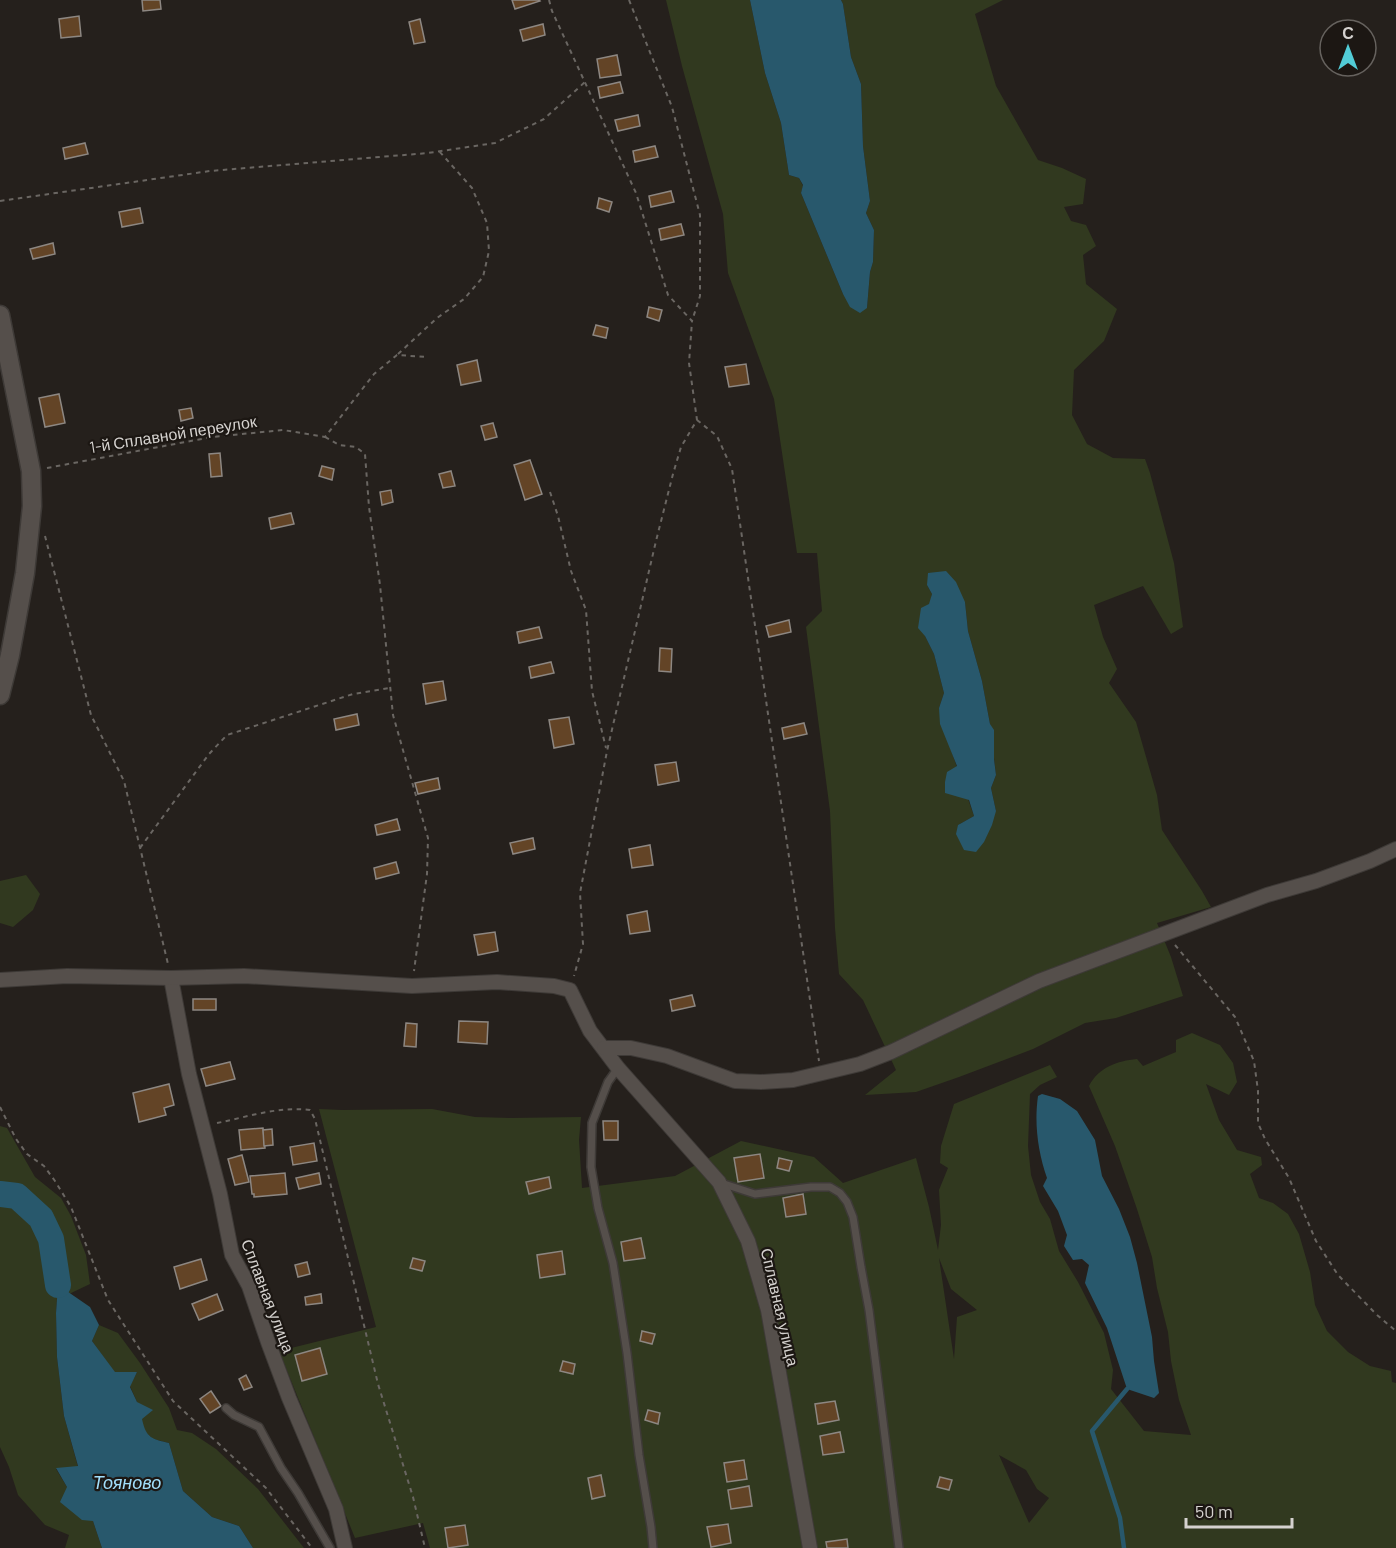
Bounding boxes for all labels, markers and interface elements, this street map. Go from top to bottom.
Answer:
north arrow [1318,18,1378,78]
text: С [1342,23,1354,42]
street label: 1-й Сплавной переулок [88,411,259,456]
street label: Сплавная улица [238,1236,299,1356]
street label: Сплавная улица [758,1246,803,1368]
water label: Тояново [93,1471,161,1493]
scale bar [1186,1491,1292,1529]
text: 50 m [1195,1500,1233,1522]

